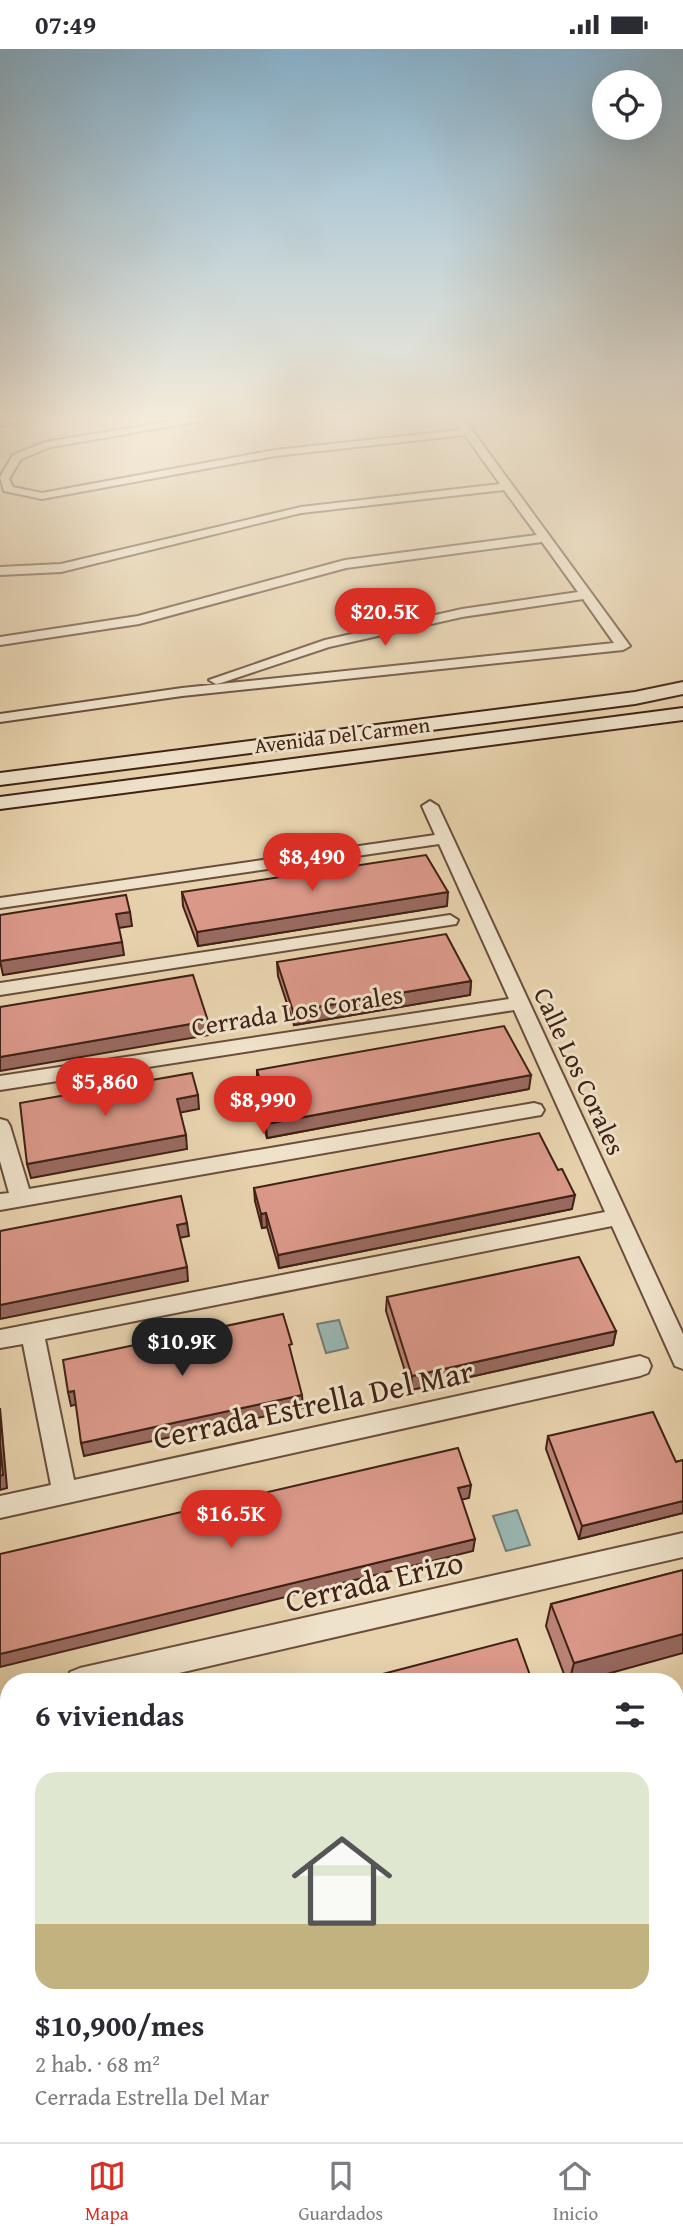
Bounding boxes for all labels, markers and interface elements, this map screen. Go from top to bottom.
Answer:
text: 07:49 [35,5,96,44]
map controls [592,70,662,140]
button: locate [592,70,662,140]
pin: $20.5K [328,589,442,648]
text: $20.5K [351,594,419,627]
street label: Avenida Del Carmen [252,709,432,761]
pin: $8,490 [255,833,369,893]
text: $8,490 [279,839,345,872]
street label: Cerrada Los Corales [188,974,406,1046]
street label: Calle Los Corales [524,981,636,1161]
pin: $5,860 [48,1059,162,1118]
text: $5,860 [72,1064,138,1097]
pin: $8,990 [206,1077,320,1136]
text: $8,990 [230,1082,296,1115]
pin: $10.9K [125,1319,239,1378]
text: $10.9K [148,1324,216,1357]
street label: Cerrada Estrella Del Mar [149,1347,477,1461]
pin: $16.5K [174,1491,288,1550]
text: $16.5K [197,1496,265,1529]
street label: Cerrada Erizo [280,1538,468,1624]
text: 6 viviendas [35,1693,184,1737]
icon: filters [611,1696,649,1734]
icon: home [279,1818,405,1944]
text: $10,900/mes [35,2003,204,2047]
text: 2 hab. · 68 m² [35,2047,160,2080]
text: Cerrada Estrella Del Mar [35,2080,269,2113]
tab: Mapa [85,2157,129,2227]
tab: Guardados [298,2157,383,2227]
tab: Inicio [553,2157,598,2227]

